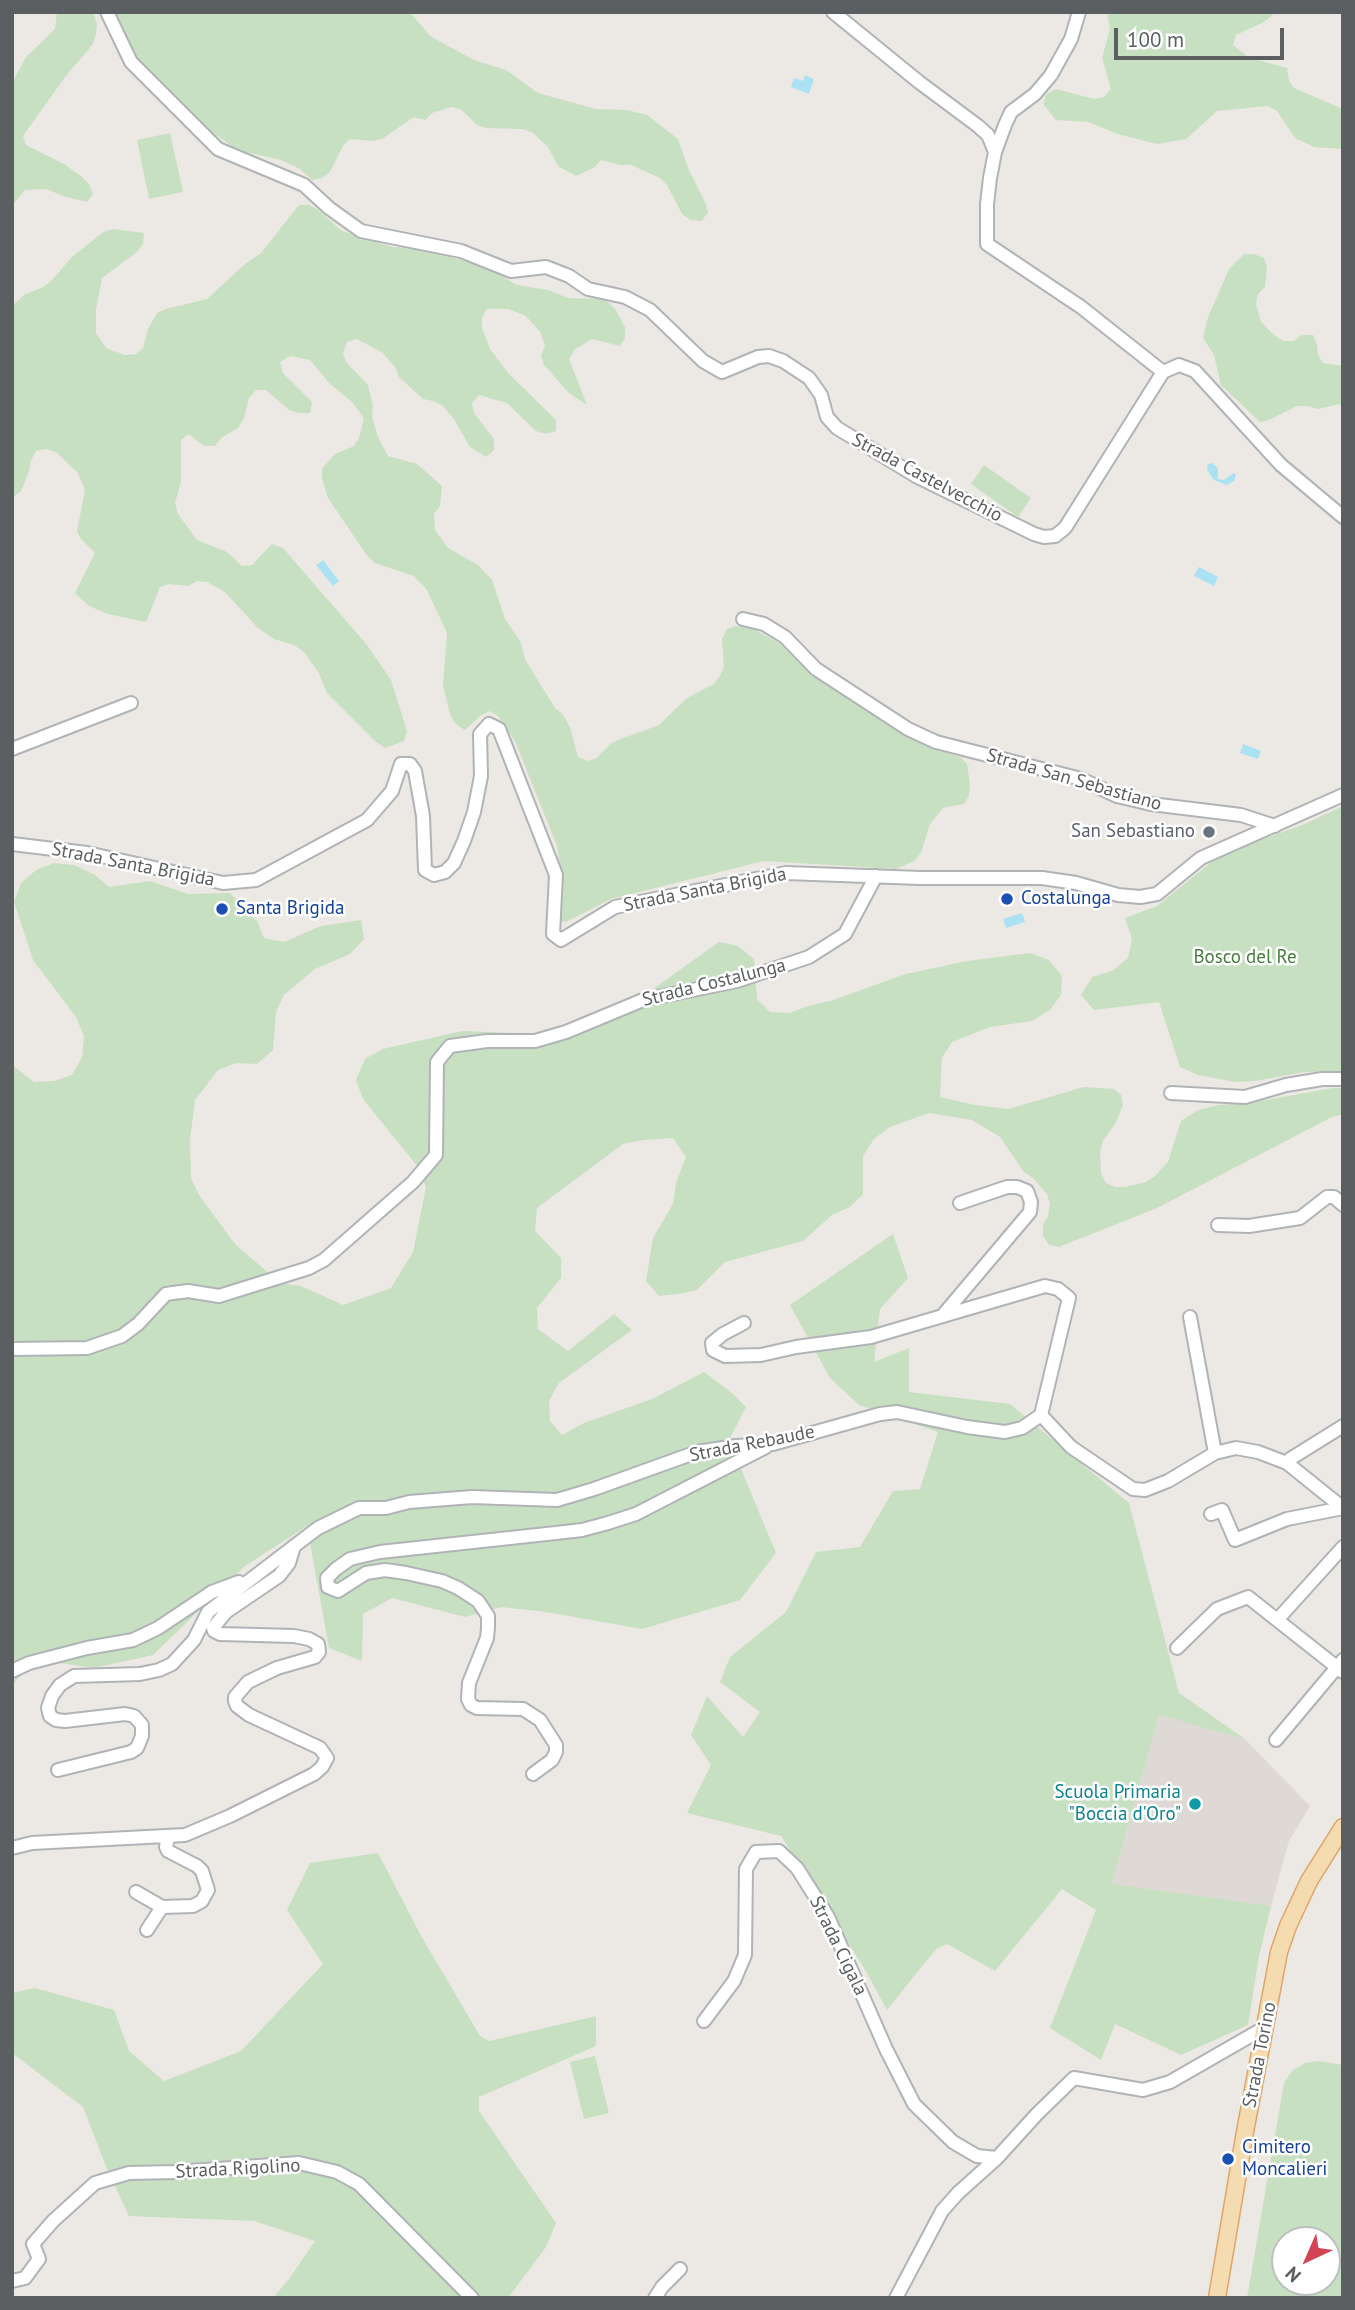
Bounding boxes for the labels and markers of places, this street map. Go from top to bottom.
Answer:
place label: San Sebastiano [1071,821,1195,843]
marker: San Sebastiano [1201,824,1217,840]
place label: Costalunga [1021,888,1111,910]
marker: Costalunga [999,891,1015,907]
place label: Santa Brigida [236,898,344,920]
marker: Santa Brigida [214,901,230,917]
place label: Scuola Primaria "Boccia d'Oro" [1055,1782,1181,1826]
marker: Scuola Primaria "Boccia d'Oro" [1187,1796,1203,1812]
place label: Cimitero Moncalieri [1242,2137,1327,2181]
marker: Cimitero Moncalieri [1220,2151,1236,2167]

